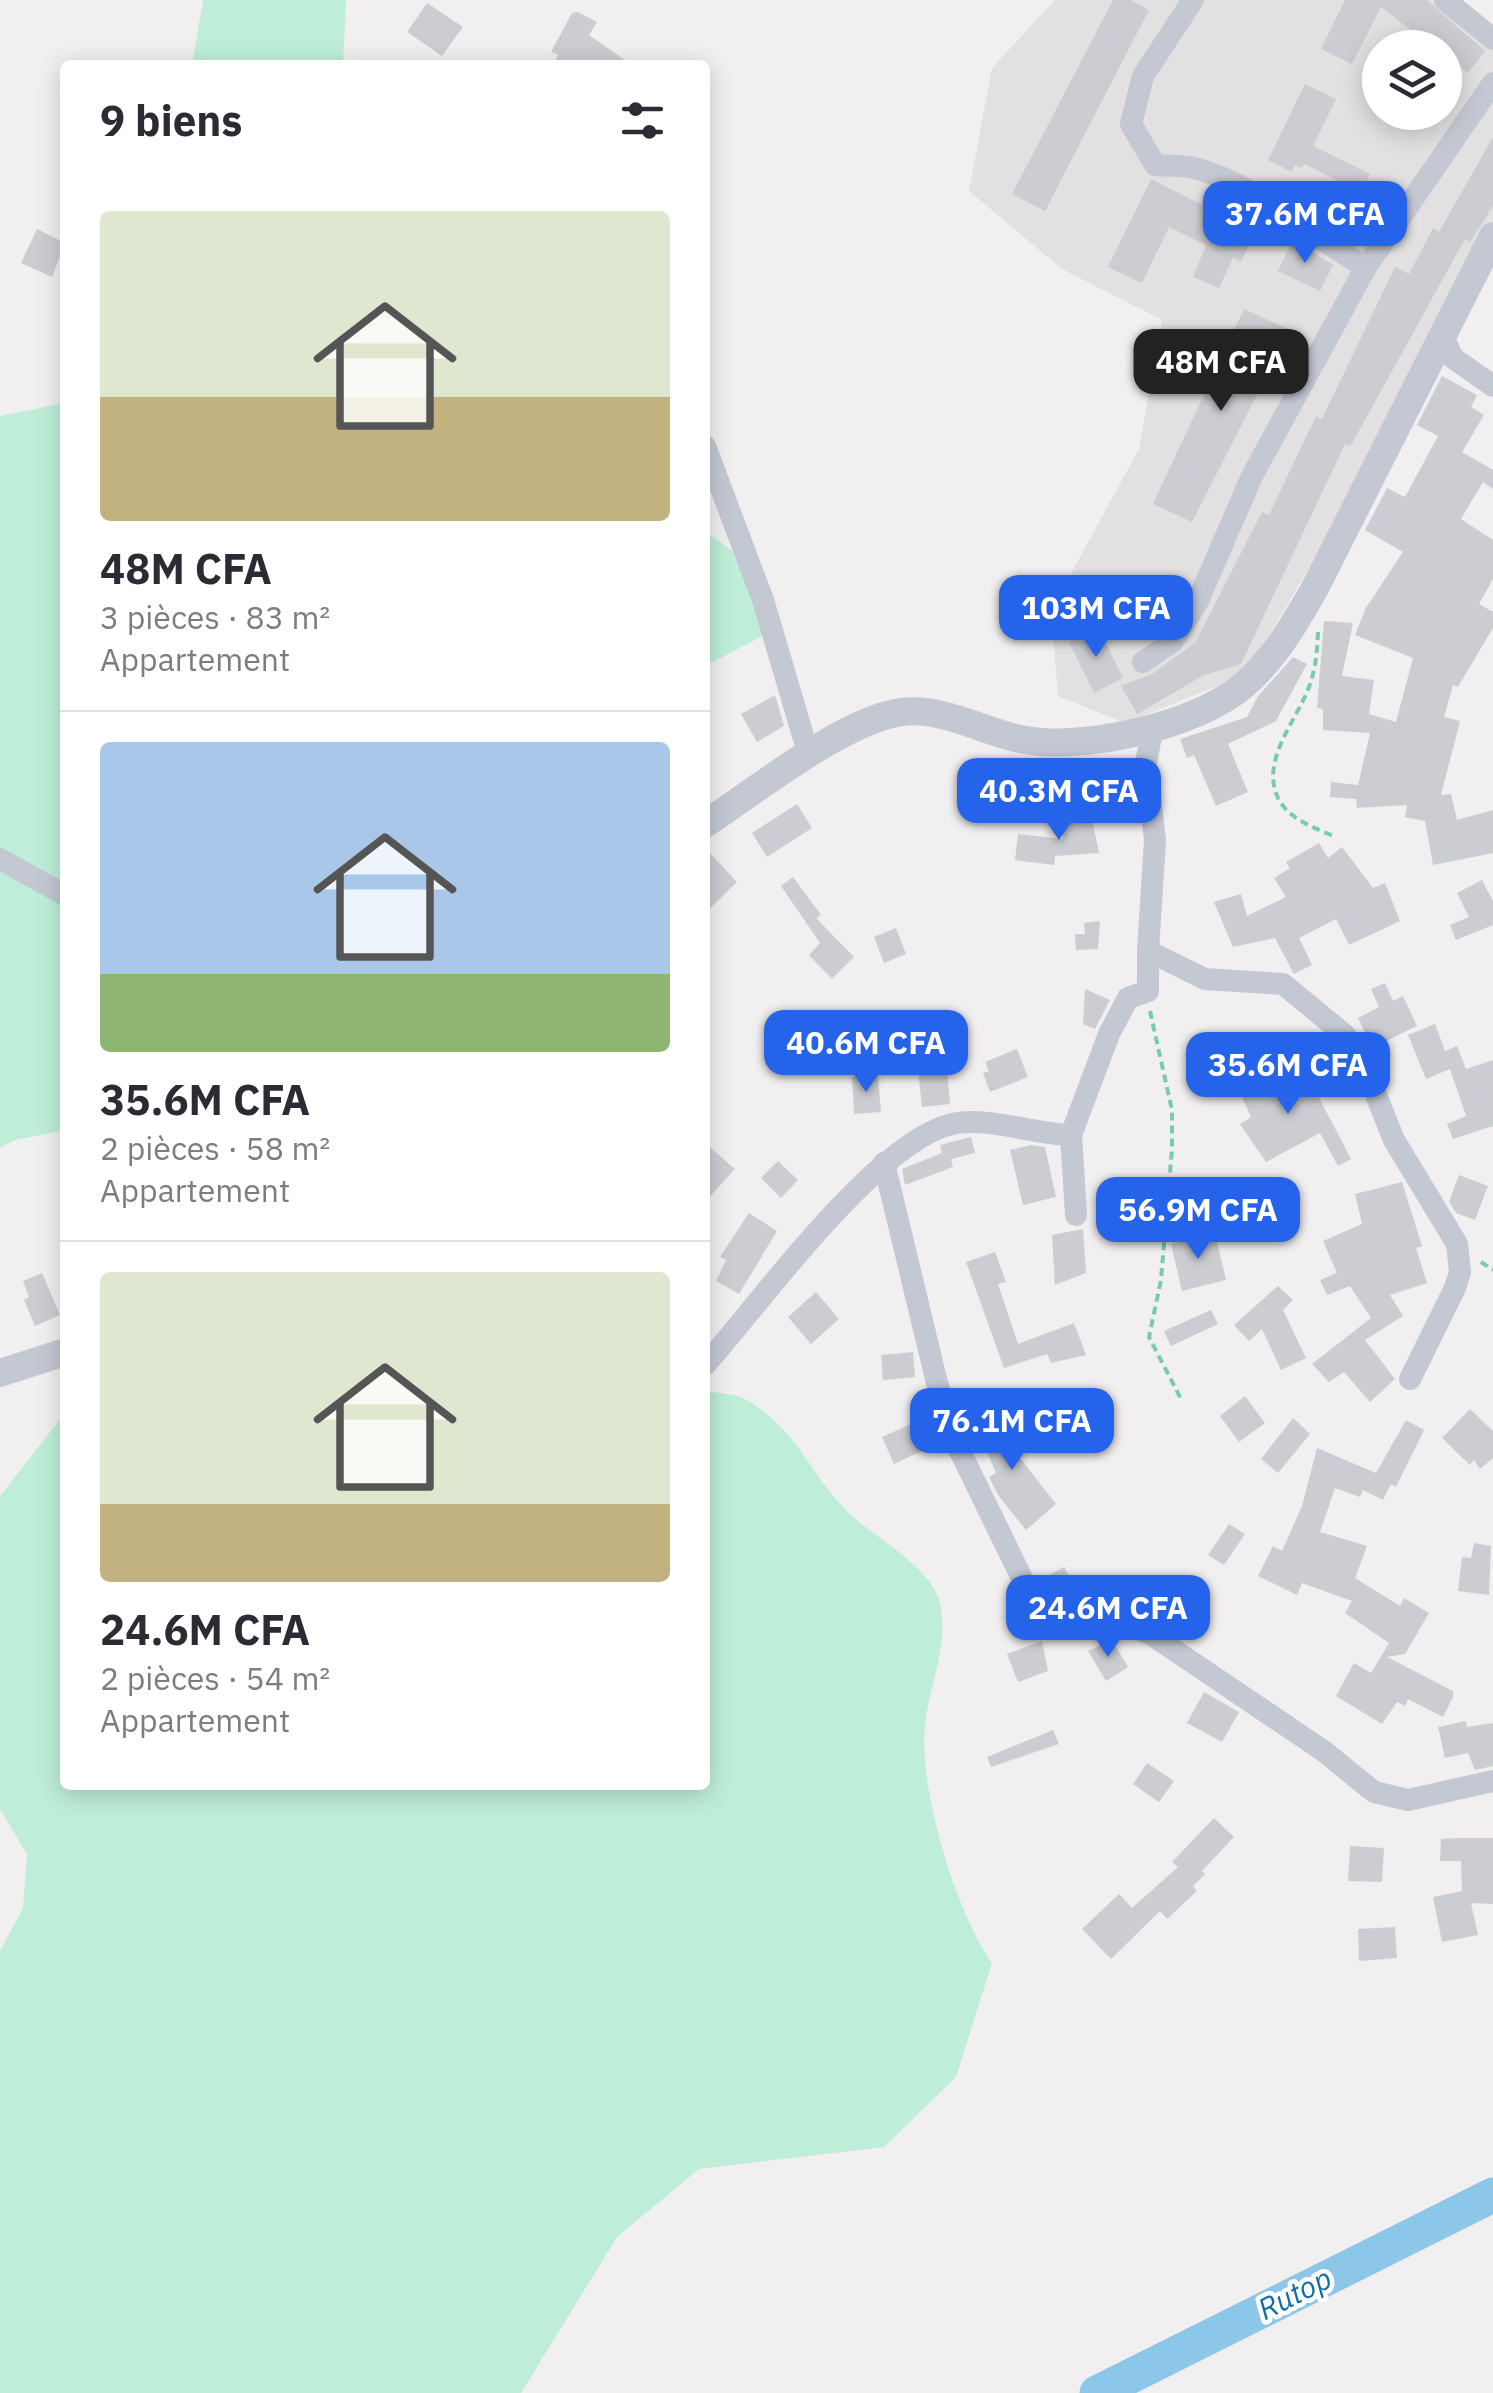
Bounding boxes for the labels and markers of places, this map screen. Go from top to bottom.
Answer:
pin: 37.6M CFA [1191,181,1419,266]
pin: 48M CFA [1129,329,1313,414]
pin: 103M CFA [993,575,1199,660]
pin: 40.3M CFA [945,758,1173,843]
pin: 40.6M CFA [752,1010,980,1095]
pin: 35.6M CFA [1174,1032,1402,1117]
pin: 56.9M CFA [1084,1177,1312,1262]
pin: 76.1M CFA [898,1388,1126,1473]
pin: 24.6M CFA [994,1575,1222,1660]

